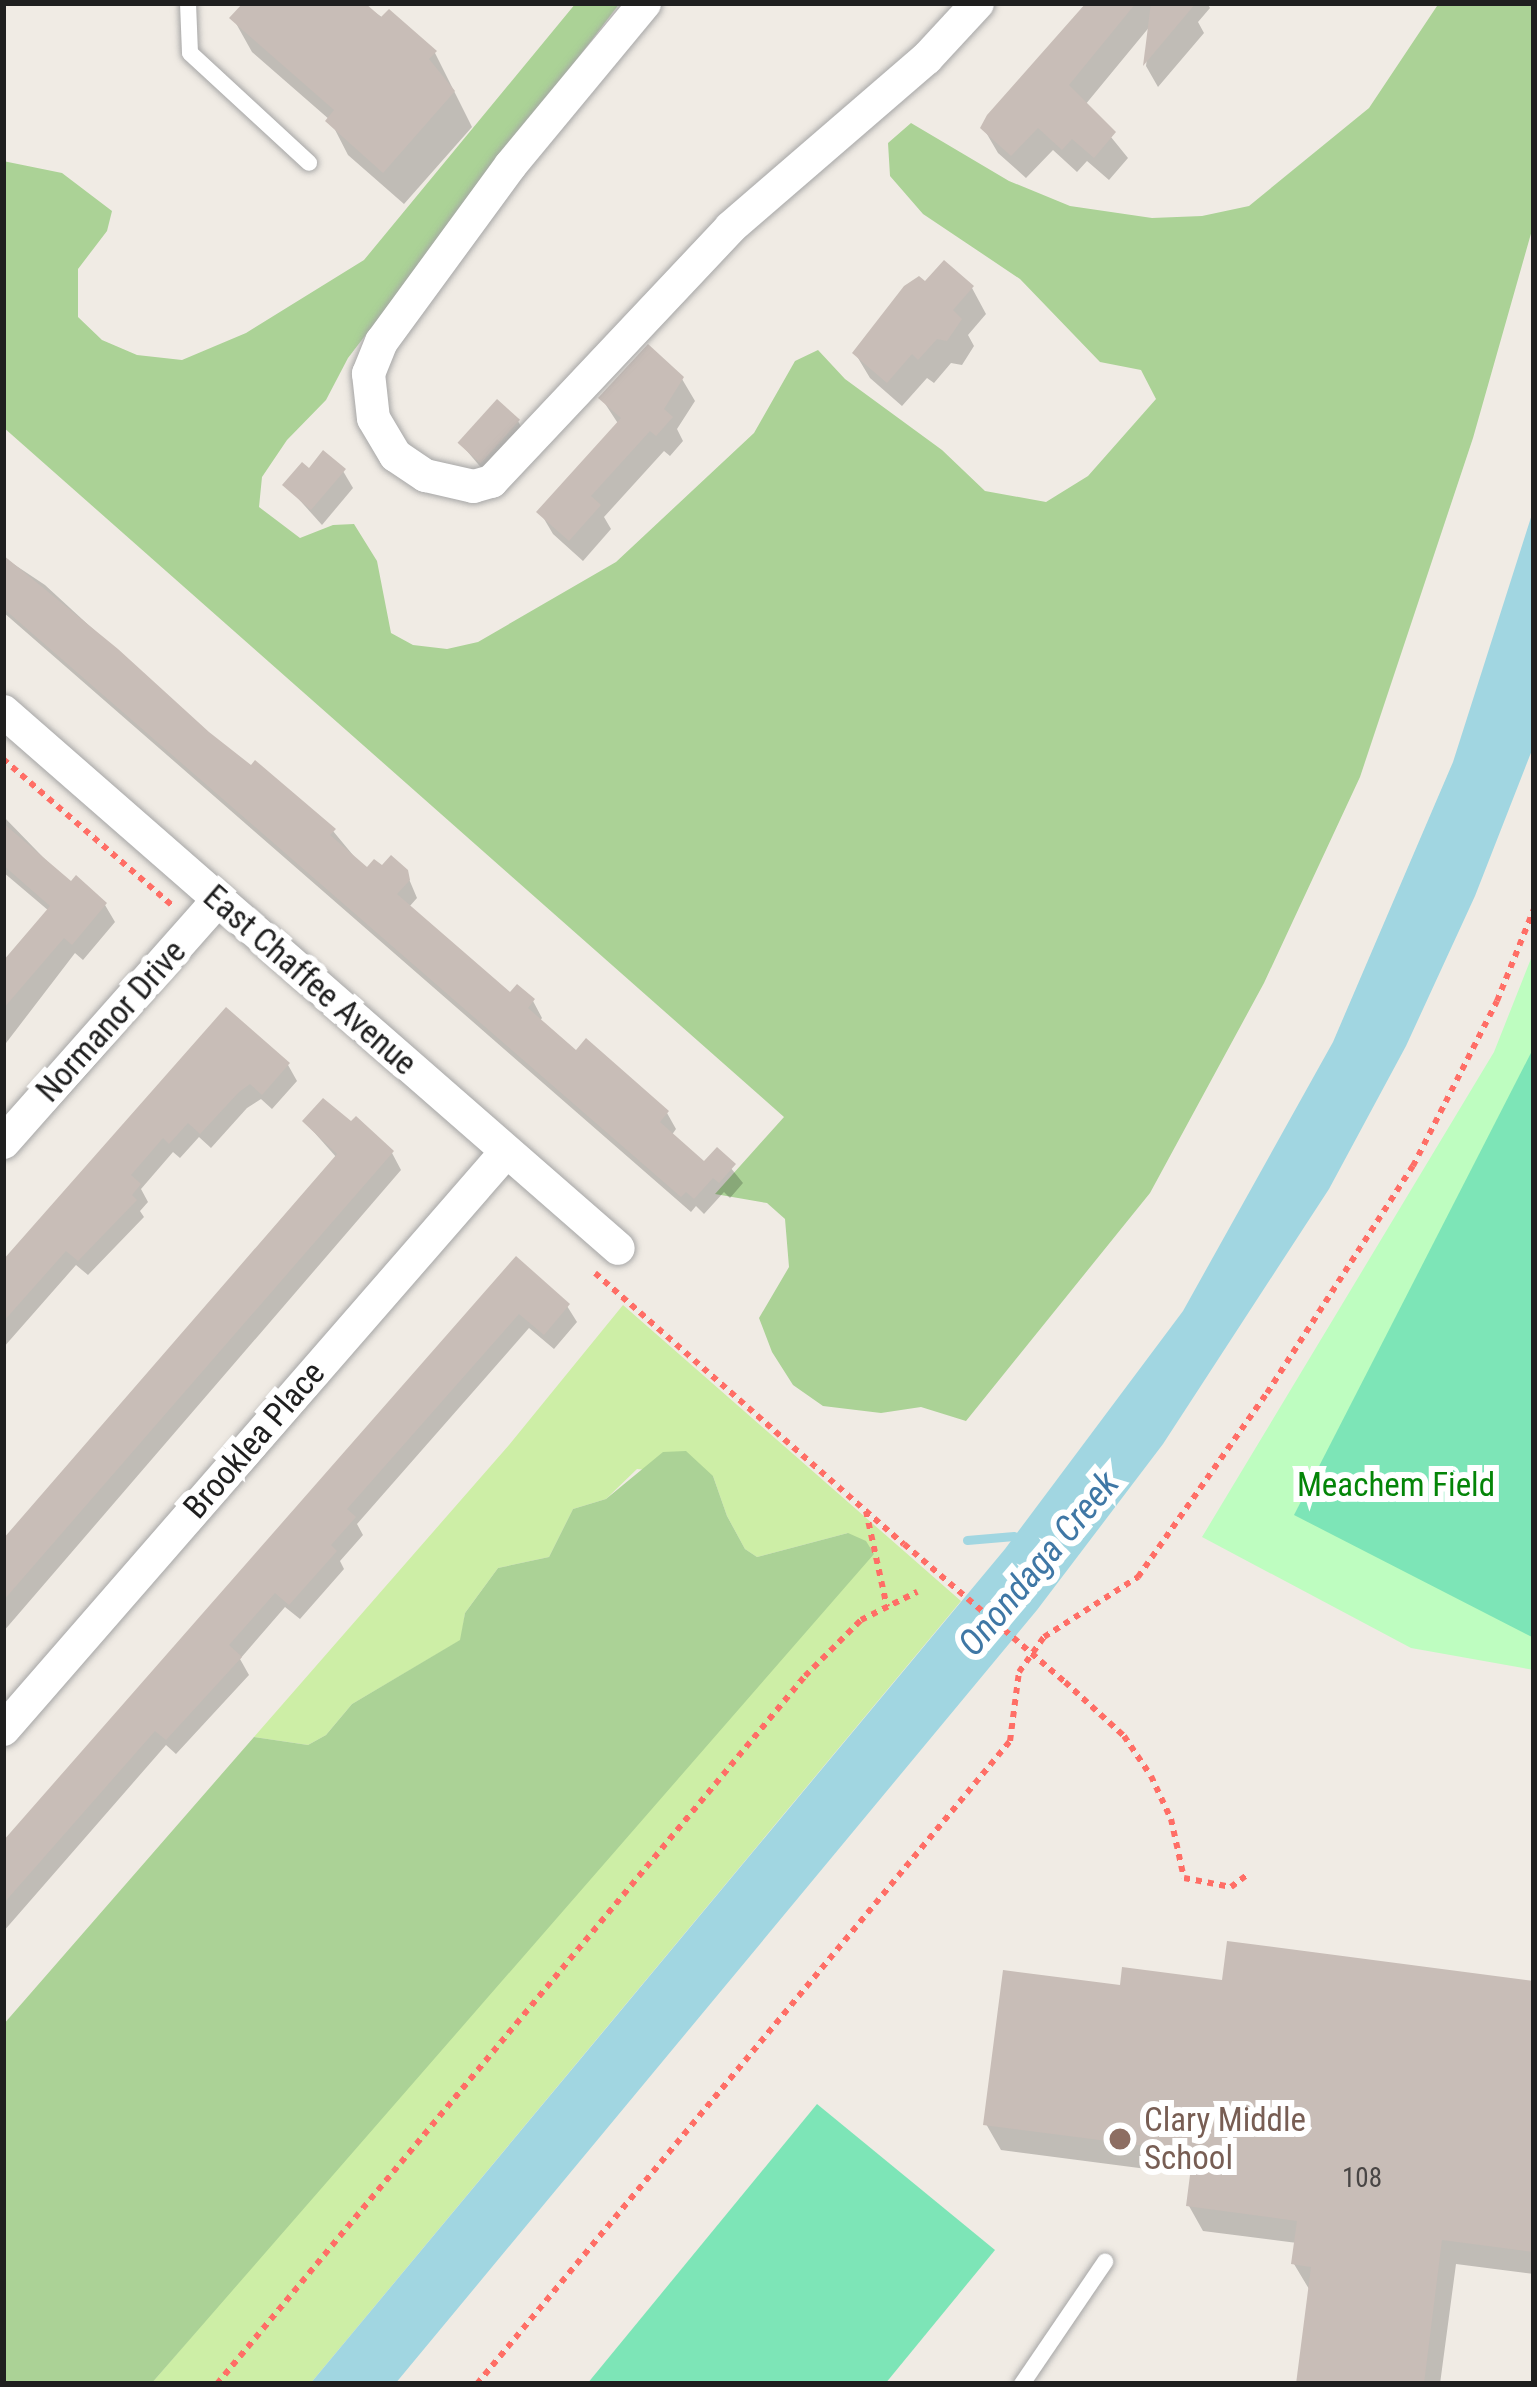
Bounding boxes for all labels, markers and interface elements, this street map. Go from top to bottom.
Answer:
street label: East Chaffee Avenue [195,877,425,1083]
street label: Normanor Drive [28,932,194,1110]
street label: Brooklea Place [175,1354,333,1526]
water label: Onondaga Creek [949,1463,1129,1665]
park label: Meachem Field [1297,1465,1495,1505]
place label: Clary Middle School [1144,2100,1306,2178]
marker: Clary Middle School [1107,2126,1133,2152]
house number: 108 [1342,2163,1382,2195]

